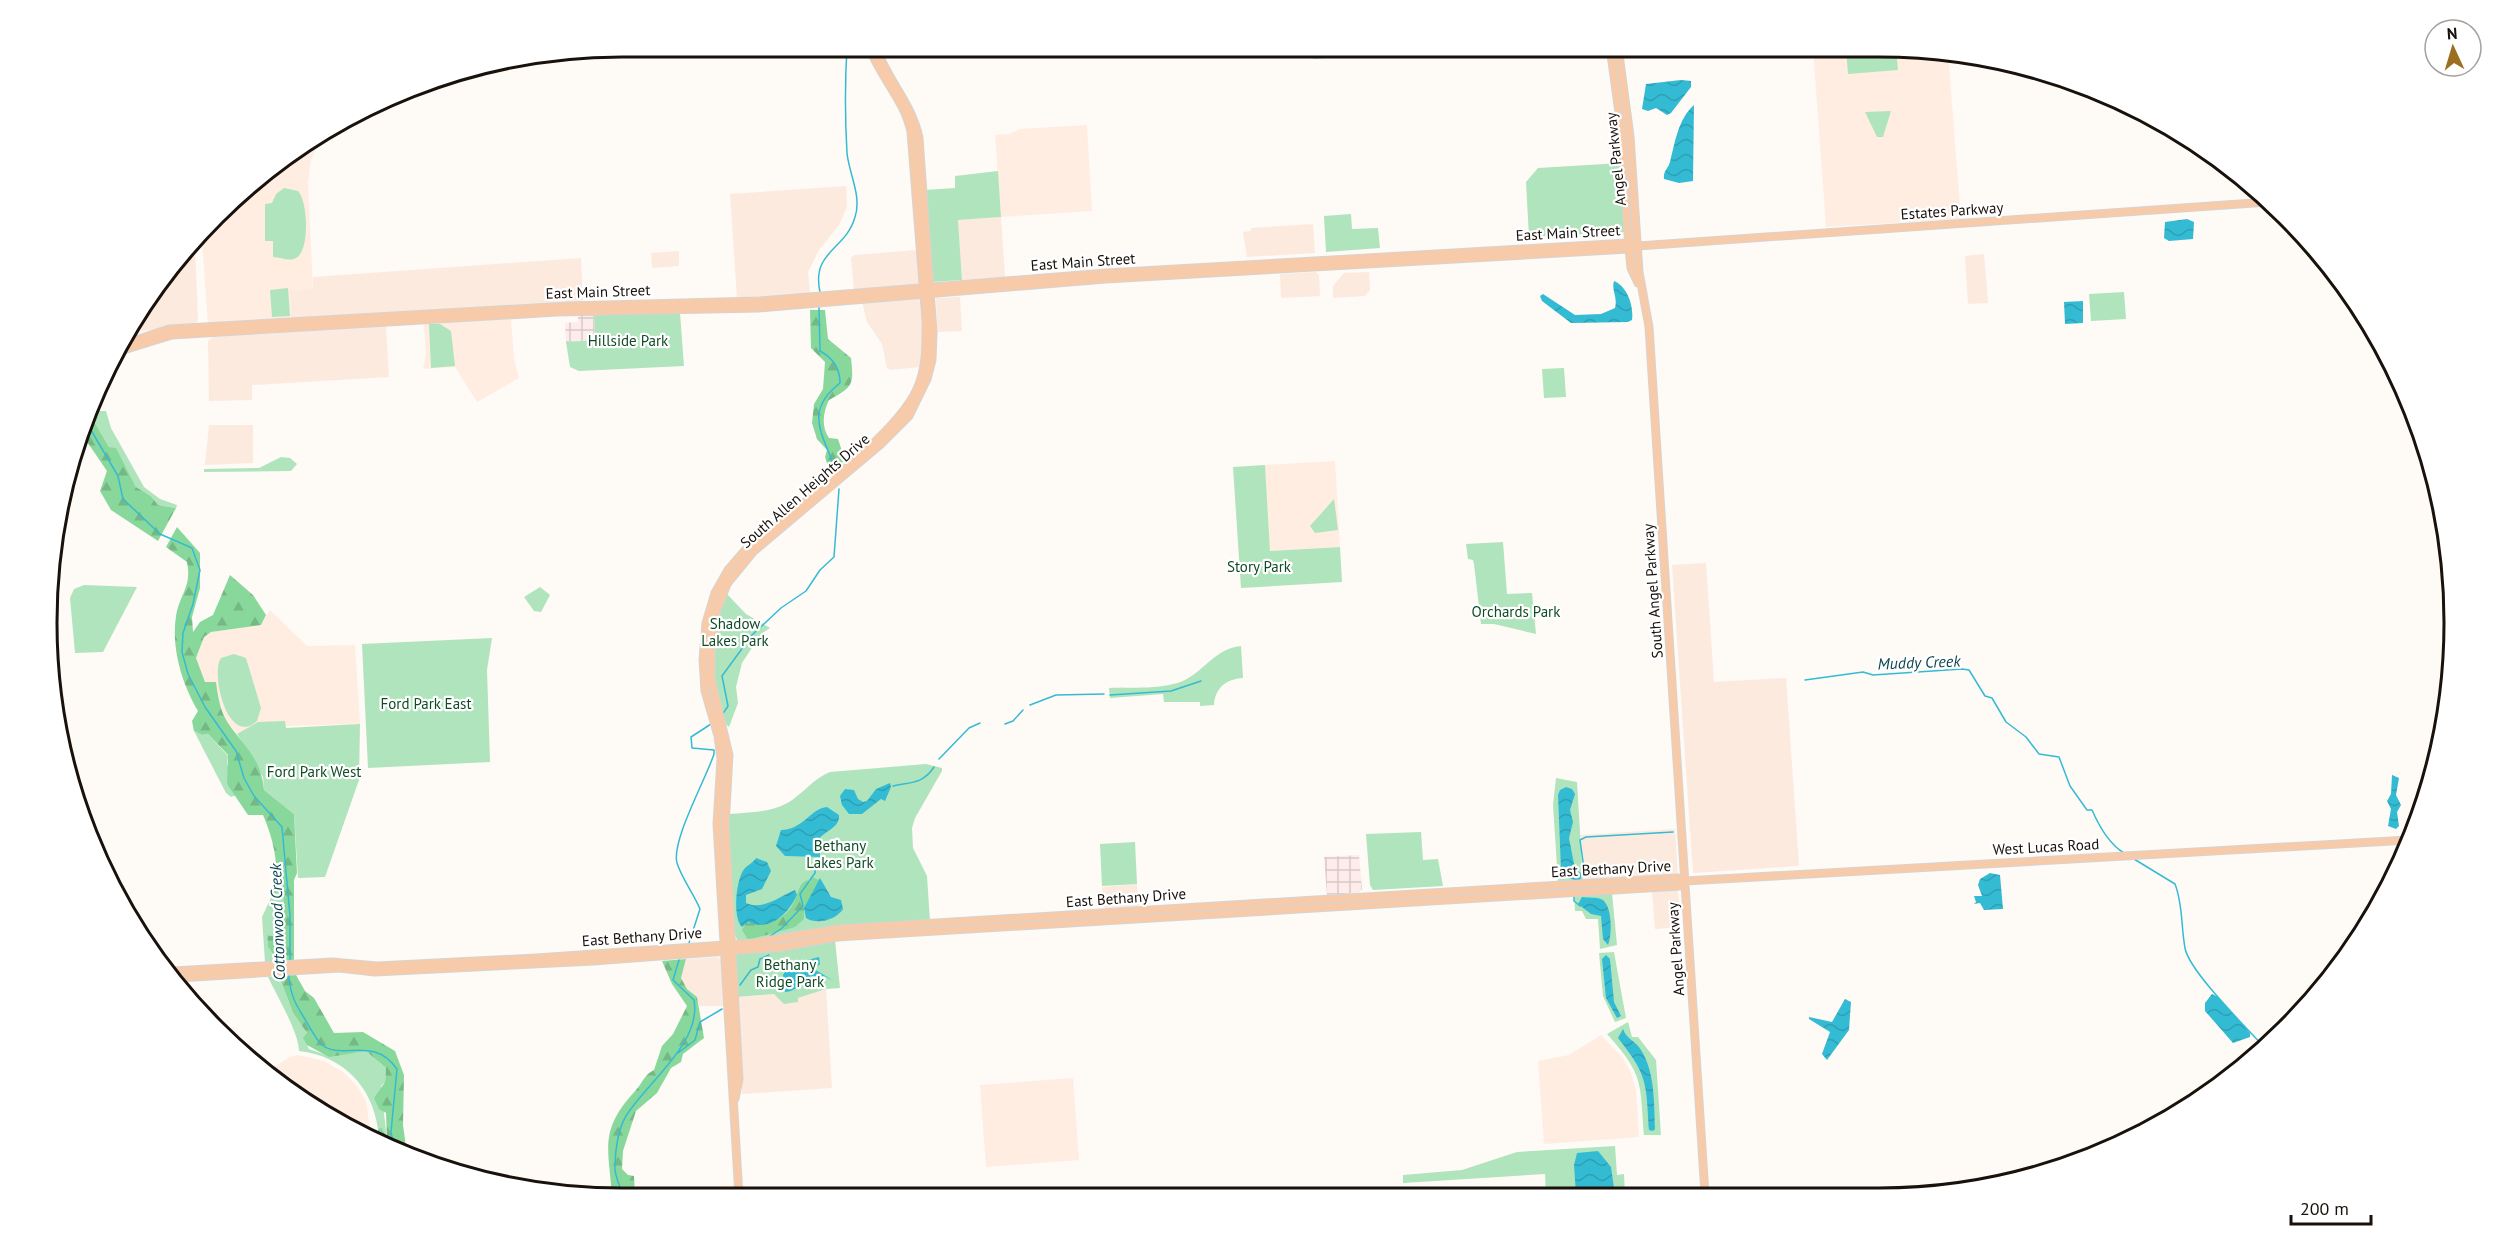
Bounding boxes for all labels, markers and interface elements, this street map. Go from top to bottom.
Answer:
north arrow [2423,18,2483,78]
text: N [2446,23,2458,43]
street label: Angel Parkway [1601,111,1630,207]
street label: Estates Parkway [1900,197,2004,224]
street label: East Main Street [1515,220,1621,245]
street label: East Main Street [1030,248,1136,275]
street label: East Main Street [545,280,651,303]
park label: Hillside Park [588,331,669,350]
street label: South Allen Heights Drive [736,429,873,552]
street label: South Angel Parkway [1638,523,1667,659]
park label: Story Park [1227,557,1292,576]
park label: Orchards Park [1472,602,1561,621]
park label: Shadow Lakes Park [701,614,770,650]
water label: Muddy Creek [1877,651,1962,673]
park label: Ford Park East [381,694,472,713]
park label: Ford Park West [267,762,361,781]
street label: West Lucas Road [1992,834,2100,859]
park label: Bethany Lakes Park [806,836,875,872]
street label: East Bethany Drive [1550,856,1672,881]
water label: Cottonwood Creek [265,862,289,981]
street label: East Bethany Drive [1065,884,1187,911]
street label: Angel Parkway [1663,901,1688,997]
street label: East Bethany Drive [581,923,703,950]
park label: Bethany Ridge Park [756,955,825,991]
scale bar [2291,1188,2370,1226]
text: 200 m [2300,1197,2349,1220]

